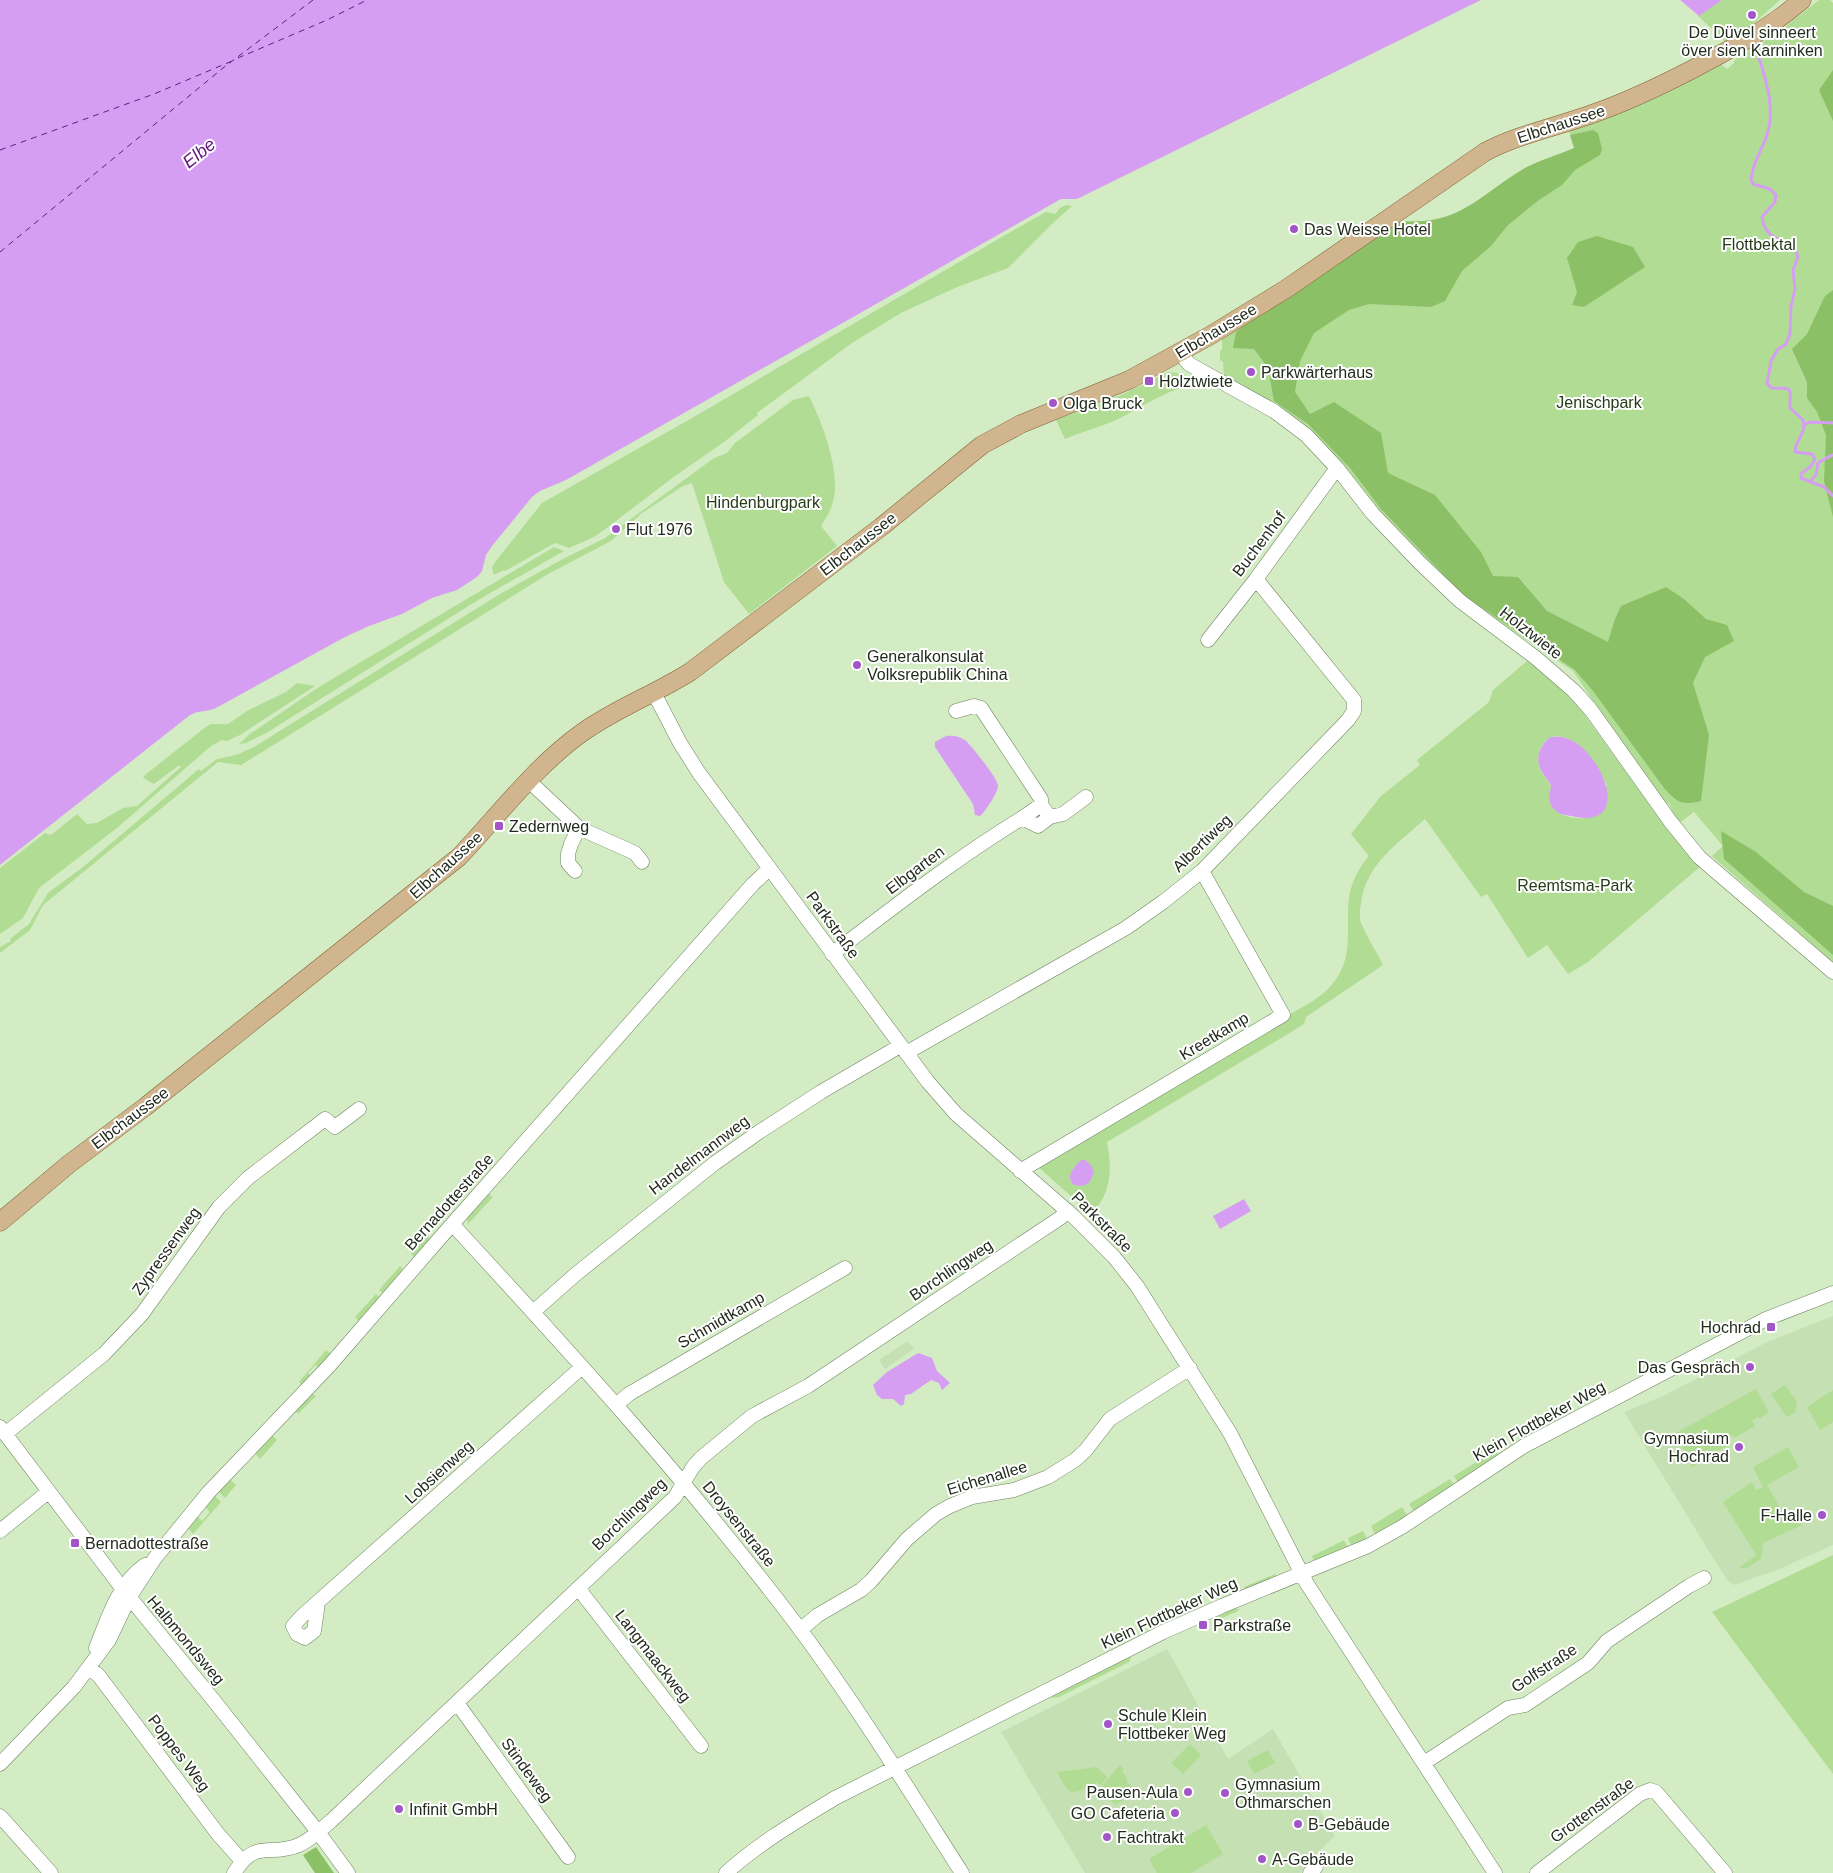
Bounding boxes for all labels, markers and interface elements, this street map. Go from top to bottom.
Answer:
marker: De Düvel sinneert över sien Karninken [1746,9,1758,21]
place label: De Düvel sinneert över sien Karninken [1681,24,1823,59]
street label: Elbchaussee [1515,102,1607,146]
water label: Elbe [179,134,219,172]
place label: Das Weisse Hotel [1304,221,1431,238]
marker: Das Weisse Hotel [1288,223,1300,235]
park label: Flottbektal [1722,236,1796,253]
street label: Elbchaussee [1172,300,1260,362]
place label: Parkwärterhaus [1261,364,1373,381]
marker: Parkwärterhaus [1245,366,1257,378]
place label: Holztwiete [1159,373,1233,390]
marker: Holztwiete [1143,375,1155,387]
park label: Jenischpark [1556,394,1643,411]
place label: Olga Bruck [1063,395,1143,412]
marker: Olga Bruck [1047,397,1059,409]
park label: Hindenburgpark [706,494,821,511]
street label: Buchenhof [1229,508,1289,580]
street label: Elbchaussee [817,509,899,579]
place label: Flut 1976 [626,521,693,538]
marker: Flut 1976 [610,523,622,535]
street label: Holztwiete [1497,604,1565,662]
place label: Generalkonsulat Volksrepublik China [867,648,1008,683]
marker: Generalkonsulat Volksrepublik China [851,659,863,671]
street label: Albertiweg [1169,811,1235,875]
place label: Zedernweg [509,818,589,835]
marker: Zedernweg [493,820,505,832]
street label: Elbchaussee [406,828,486,902]
street label: Elbgarten [883,843,947,897]
park label: Reemtsma-Park [1517,877,1634,894]
street label: Parkstraße [803,888,863,962]
street label: Kreetkamp [1176,1009,1252,1063]
street label: Elbchaussee [88,1084,172,1152]
street label: Handelmannweg [646,1112,752,1198]
street label: Bernadottestraße [401,1150,497,1254]
street label: Parkstraße [1068,1188,1136,1256]
street label: Zypressenweg [129,1204,203,1298]
street label: Borchlingweg [906,1236,996,1304]
street label: Schmidtkamp [675,1288,767,1352]
place label: Hochrad [1701,1319,1761,1336]
marker: Hochrad [1765,1321,1777,1333]
place label: Das Gespräch [1638,1359,1740,1376]
marker: Das Gespräch [1744,1361,1756,1373]
street label: Klein Flottbeker Weg [1470,1378,1608,1464]
place label: Gymnasium Hochrad [1644,1430,1729,1465]
street label: Lobsienweg [402,1437,476,1507]
marker: Gymnasium Hochrad [1733,1441,1745,1453]
street label: Eichenallee [945,1458,1029,1498]
street label: Borchlingweg [589,1475,669,1553]
street label: Droysenstraße [699,1478,779,1570]
place label: F-Halle [1760,1507,1812,1524]
marker: F-Halle [1816,1509,1828,1521]
place label: Bernadottestraße [85,1535,209,1552]
marker: Bernadottestraße [69,1537,81,1549]
street label: Klein Flottbeker Weg [1098,1574,1240,1652]
street label: Halbmondsweg [144,1592,228,1688]
street label: Langmaackweg [612,1607,694,1705]
place label: Parkstraße [1213,1617,1291,1634]
marker: Parkstraße [1197,1619,1209,1631]
street label: Golfstraße [1508,1640,1580,1695]
place label: Schule Klein Flottbeker Weg [1118,1707,1226,1742]
street label: Poppes Weg [145,1711,213,1795]
marker: Schule Klein Flottbeker Weg [1102,1718,1114,1730]
street label: Stindeweg [498,1735,556,1805]
street label: Grottenstraße [1547,1774,1637,1846]
place label: Gymnasium Othmarschen [1235,1776,1331,1811]
place label: Pausen-Aula [1086,1784,1178,1801]
marker: Pausen-Aula [1182,1786,1194,1798]
marker: Gymnasium Othmarschen [1219,1787,1231,1799]
place label: Infinit GmbH [409,1801,498,1818]
marker: Infinit GmbH [393,1803,405,1815]
place label: GO Cafeteria [1071,1805,1165,1822]
marker: GO Cafeteria [1169,1807,1181,1819]
place label: B-Gebäude [1308,1816,1390,1833]
marker: B-Gebäude [1292,1818,1304,1830]
place label: Fachtrakt [1117,1829,1184,1846]
marker: Fachtrakt [1101,1831,1113,1843]
place label: A-Gebäude [1272,1851,1354,1868]
marker: A-Gebäude [1256,1853,1268,1865]

